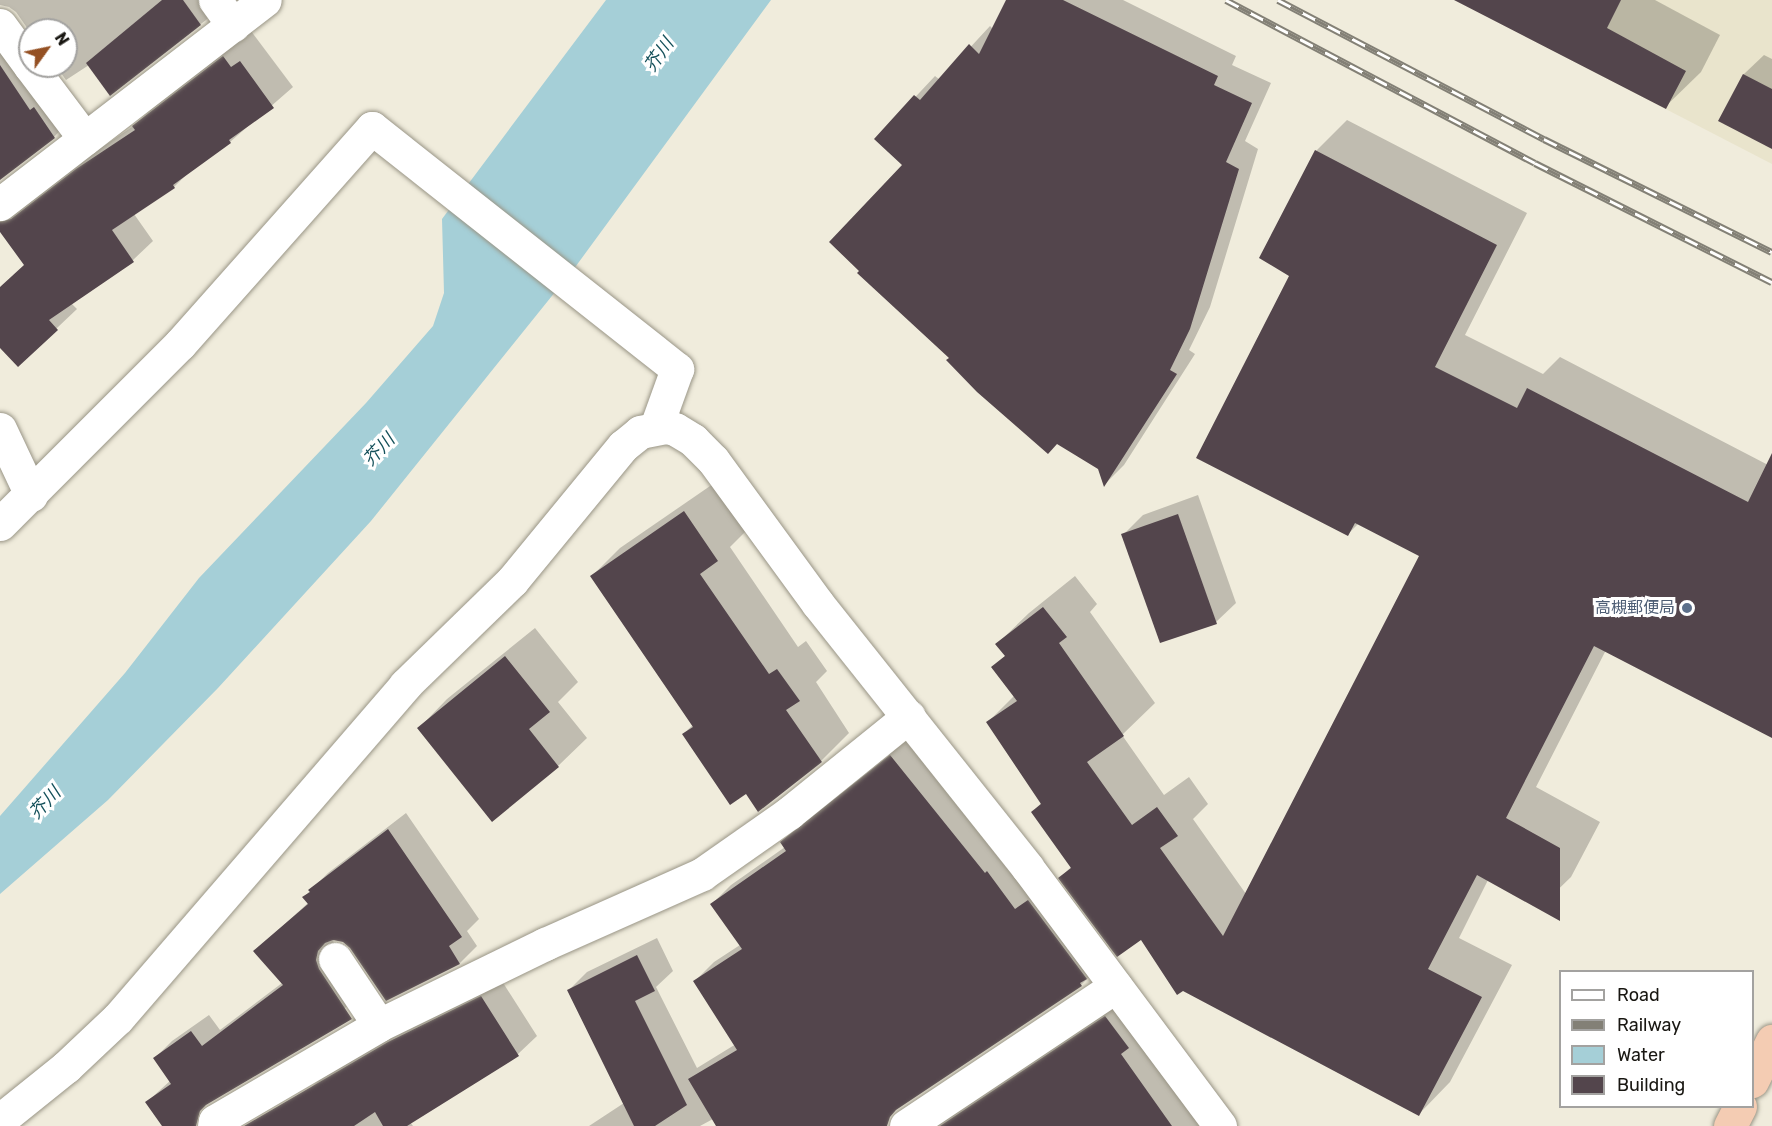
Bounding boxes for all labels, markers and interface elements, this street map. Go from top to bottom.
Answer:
north arrow [18,18,78,78]
text: N [51,29,73,49]
water label: 芥川 [640,34,678,76]
water label: 芥川 [359,429,399,471]
place label: 高槻郵便局 [1595,598,1675,618]
marker: 高槻郵便局 [1680,601,1694,615]
water label: 芥川 [25,782,65,824]
legend [1559,970,1754,1108]
text: Road [1617,984,1660,1006]
text: Railway [1617,1014,1681,1036]
text: Water [1617,1044,1665,1066]
text: Building [1617,1074,1685,1096]

